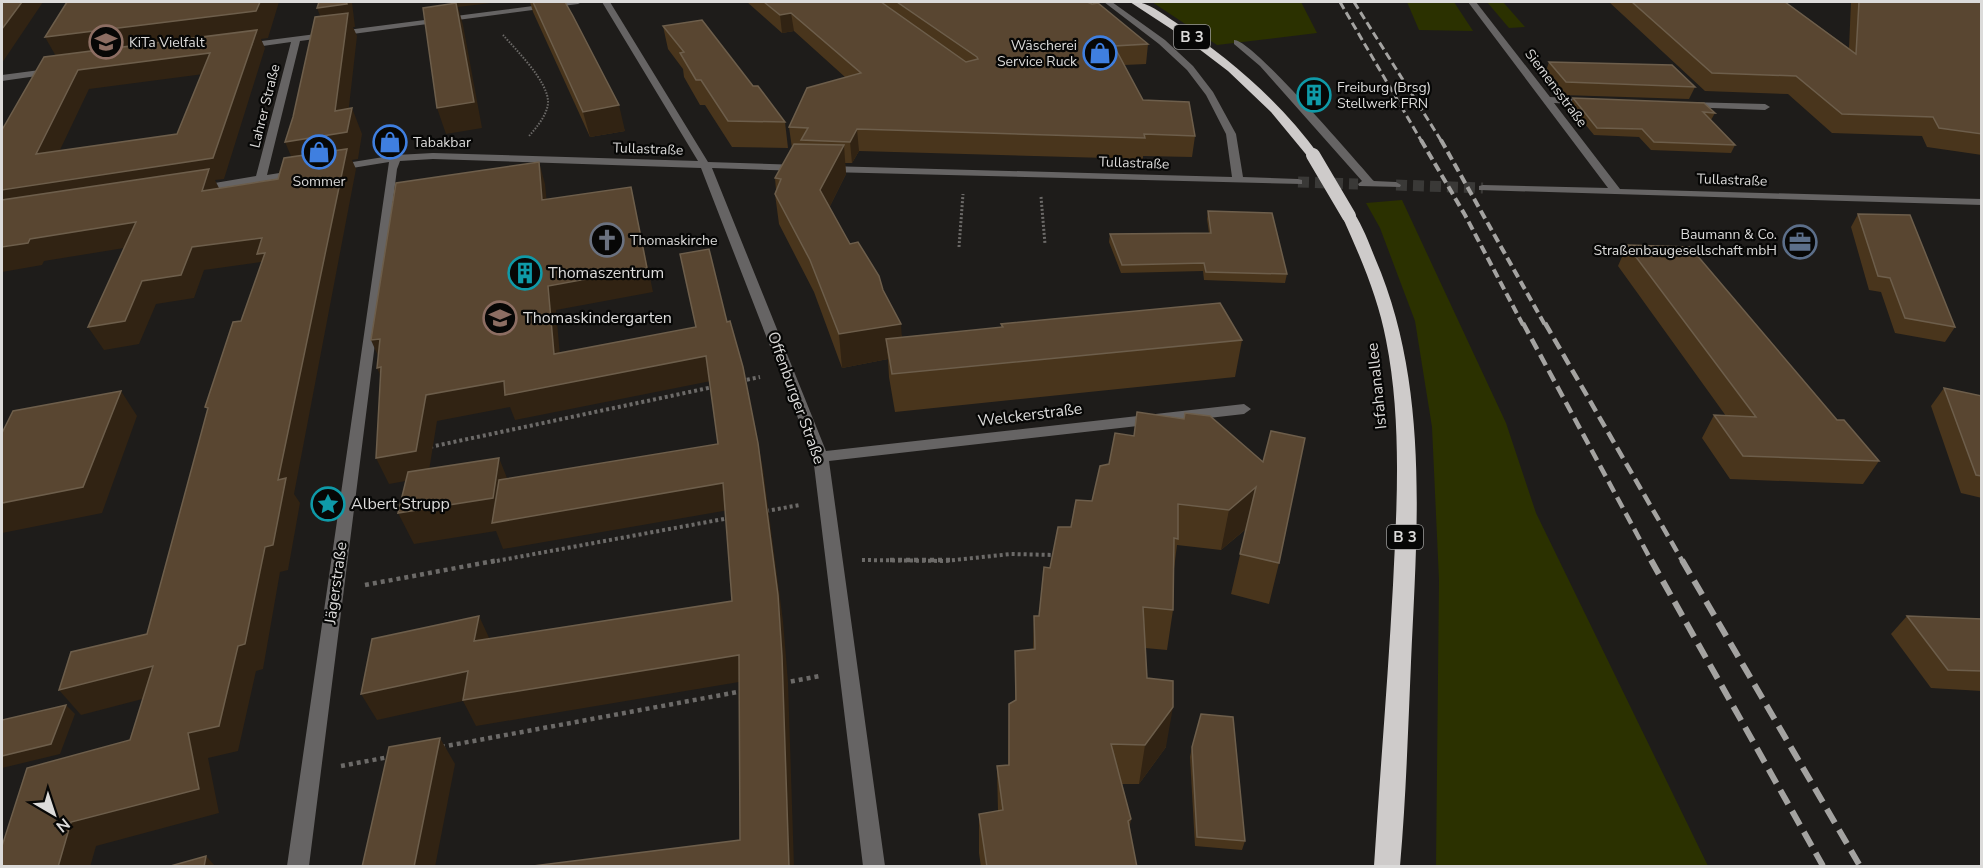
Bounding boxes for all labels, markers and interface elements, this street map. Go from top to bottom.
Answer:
school or university icon: KiTa Vielfalt [88,24,124,60]
road number: B 3 [1174,25,1210,49]
place label: KiTa Vielfalt [129,33,205,52]
shop icon: Wäscherei Service Ruck [1082,35,1118,71]
place label: Wäscherei Service Ruck [997,36,1078,71]
street label: Siemensstraße [1520,45,1592,131]
street label: Lahrer Straße [245,62,285,150]
building icon: Freiburg (Brsg) Stellwerk FRN [1296,77,1332,113]
place label: Freiburg (Brsg) Stellwerk FRN [1337,78,1431,113]
shop icon: Tabakbar [372,124,408,160]
place label: Tabakbar [413,133,471,152]
shop icon: Sommer [301,134,337,170]
street label: Tullastraße [612,138,684,160]
street label: Tullastraße [1098,152,1170,174]
street label: Tullastraße [1696,169,1768,191]
place label: Sommer [293,172,345,191]
church icon: Thomaskirche [589,222,625,258]
office icon: Baumann & Co. Straßenbaugesellschaft mbH [1782,224,1818,260]
place label: Baumann & Co. Straßenbaugesellschaft mbH [1593,225,1777,260]
place label: Thomaskirche [630,231,717,250]
building icon: Thomaszentrum [507,255,543,291]
place label: Thomaszentrum [548,262,664,284]
school or university icon: Thomaskindergarten [482,300,518,336]
place label: Thomaskindergarten [523,307,672,329]
street label: Offenburger Straße [762,329,830,467]
street label: Isfahanallee [1362,342,1392,430]
street label: Welckerstraße [977,398,1083,432]
place icon: Albert Strupp [310,486,346,522]
place label: Albert Strupp [351,493,450,515]
road number: B 3 [1387,525,1423,549]
street label: Jägerstraße [319,540,353,627]
north arrow [24,784,84,844]
text: N [51,813,74,837]

